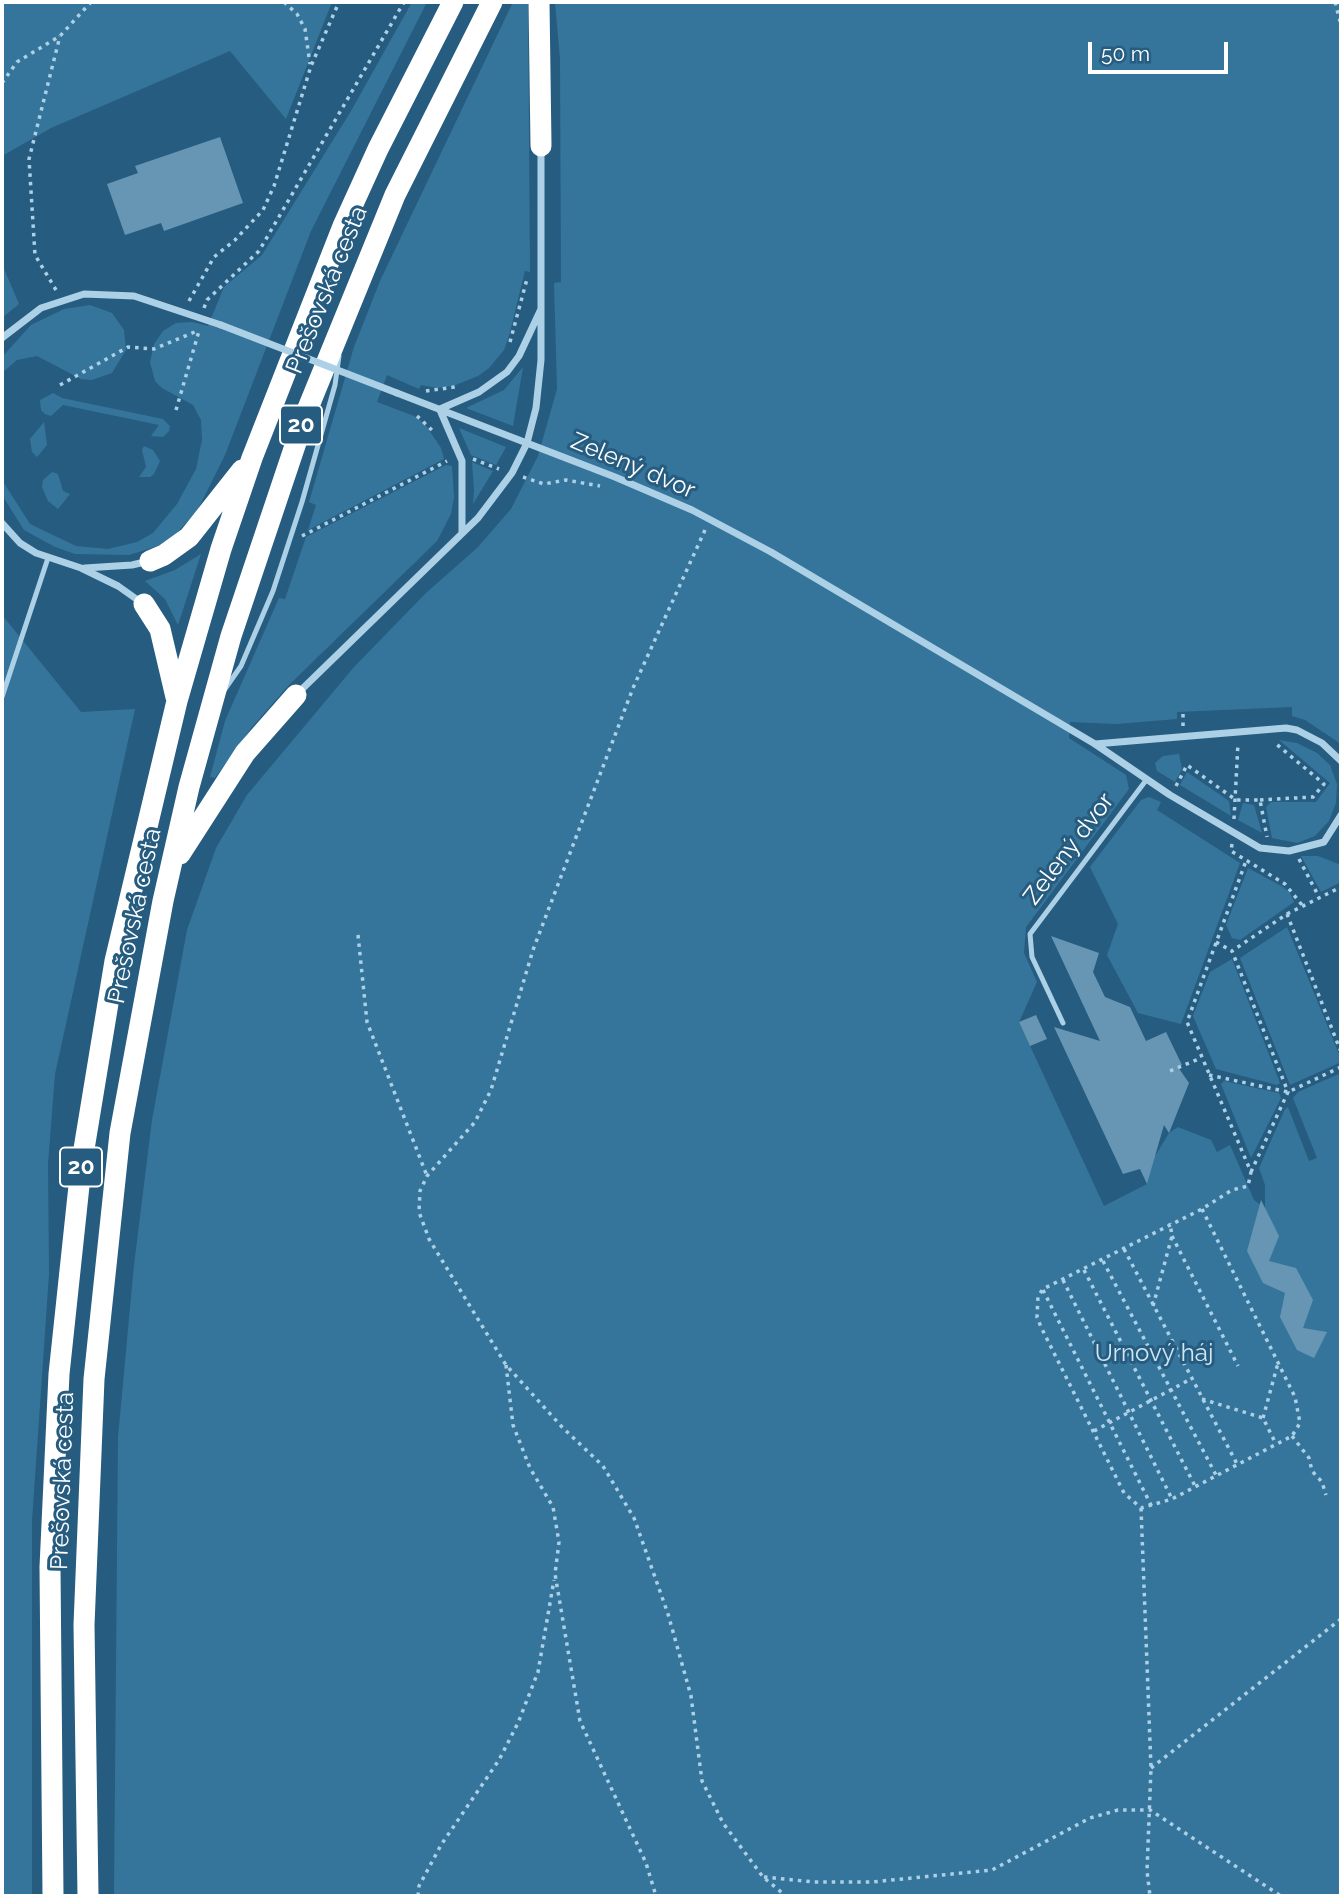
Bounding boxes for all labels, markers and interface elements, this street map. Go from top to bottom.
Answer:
scale bar [1091,28,1231,72]
text: 50 m [1101,41,1150,66]
street label: Prešovská cesta [280,202,374,378]
road number: 20 [280,406,322,444]
street label: Zelený dvor [566,427,700,505]
street label: Zelený dvor [1018,788,1120,910]
street label: Prešovská cesta [102,826,168,1006]
road number: 20 [60,1148,102,1186]
park label: Urnový háj [1095,1340,1213,1368]
street label: Prešovská cesta [45,1391,81,1571]

